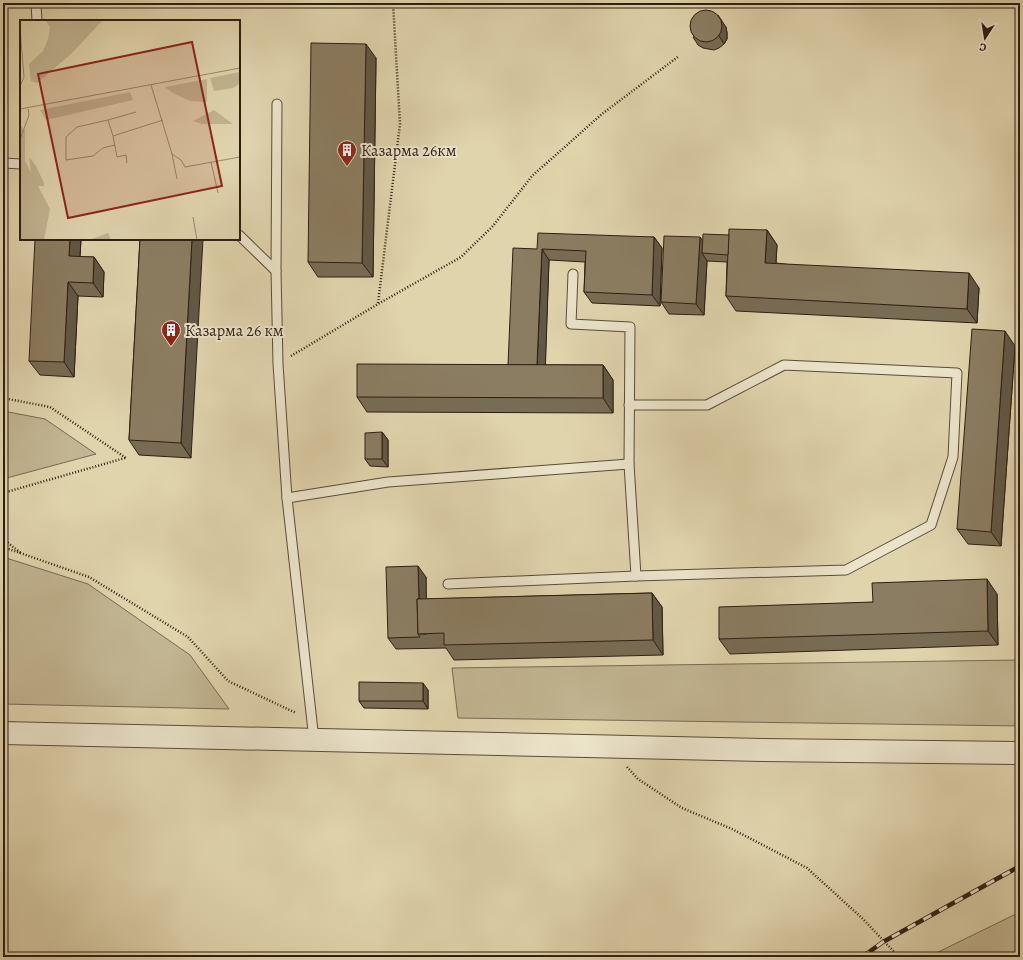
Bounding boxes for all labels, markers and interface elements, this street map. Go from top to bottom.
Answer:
north arrow [965,18,1005,58]
inset map [20,20,240,240]
text: С [978,39,988,55]
building icon: Казарма 26км [336,139,358,167]
place label: Казарма 26км [361,140,457,162]
building icon: Казарма 26 км [160,319,182,347]
place label: Казарма 26 км [185,320,284,342]

